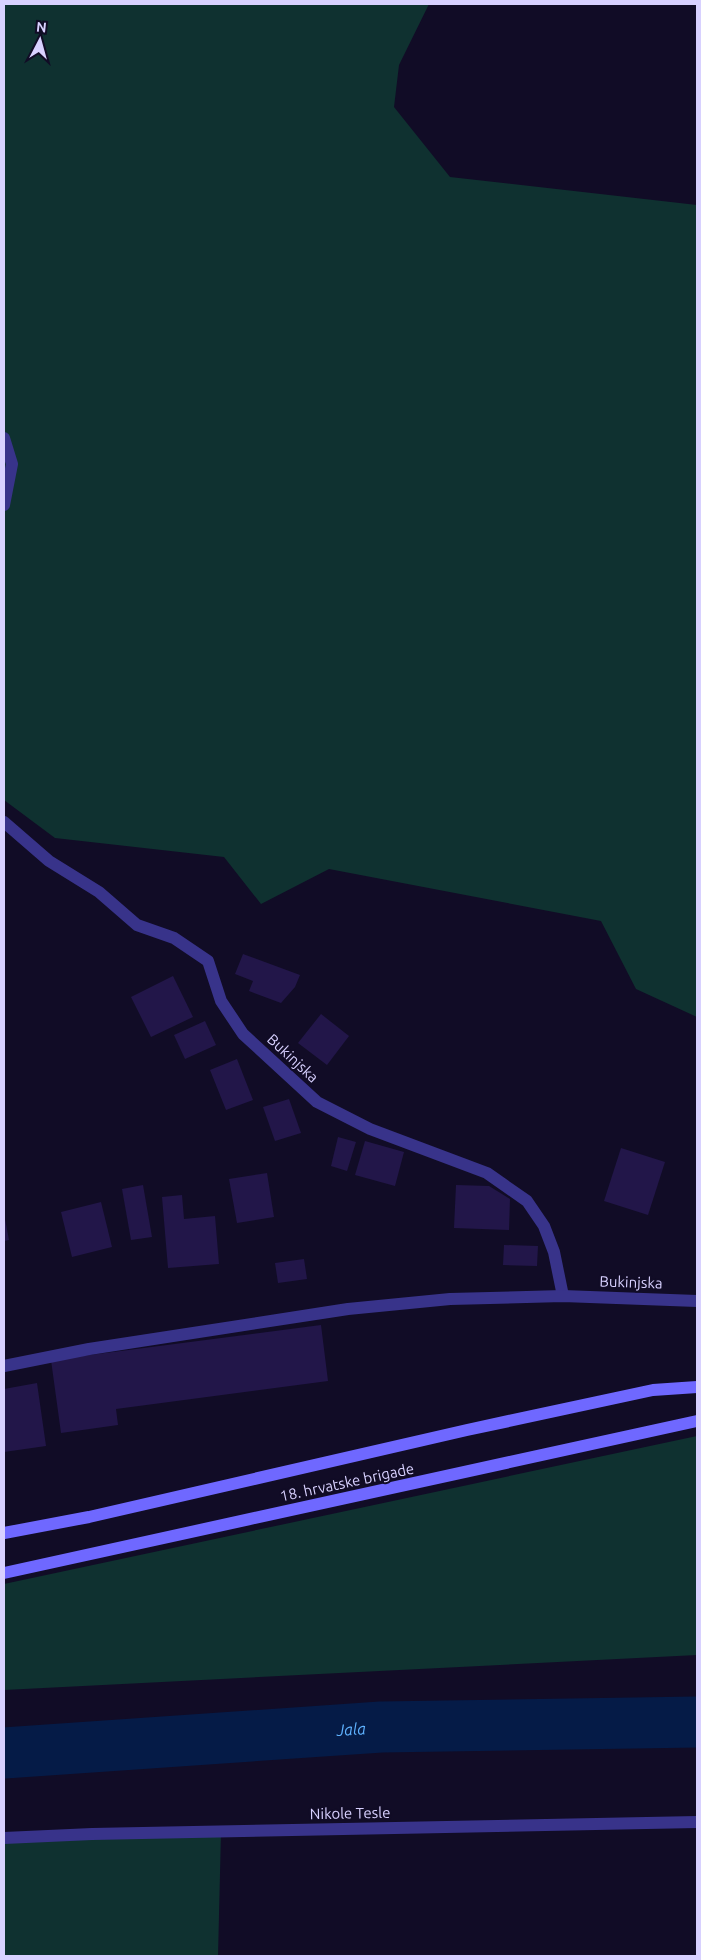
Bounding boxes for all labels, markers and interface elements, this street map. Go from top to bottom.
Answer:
north arrow [15,15,65,65]
text: N [35,19,47,36]
street label: Bukinjska [264,1030,322,1086]
street label: Bukinjska [599,1272,663,1292]
street label: 18. hrvatske brigade [278,1459,416,1505]
water label: Jala [335,1719,367,1739]
street label: Nikole Tesle [310,1804,390,1822]

